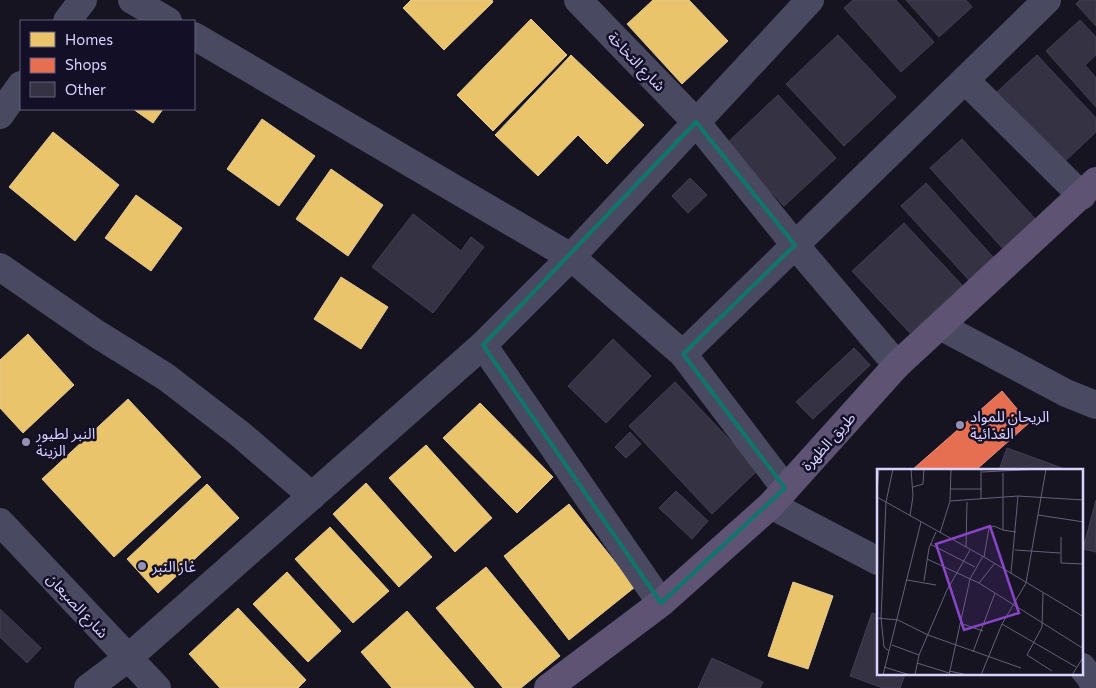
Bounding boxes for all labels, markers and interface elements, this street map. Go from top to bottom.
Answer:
legend [20,20,195,110]
street label: شارع التخاخة [602,28,670,97]
text: Homes [65,30,113,48]
text: Shops [65,55,107,73]
text: Other [65,80,106,98]
place label: الريحان للمواد الغذائية [970,407,1049,442]
street label: طريق الظهرة [797,408,860,475]
marker: الريحان للمواد الغذائية [954,419,966,431]
place label: النبر لطيور الزينة [35,424,95,460]
marker: النبر لطيور الزينة [20,436,32,448]
inset map [877,469,1084,676]
place label: غاز النبر [151,557,196,576]
marker: غاز النبر [136,560,148,572]
street label: شارع الصيعان [41,569,113,644]

